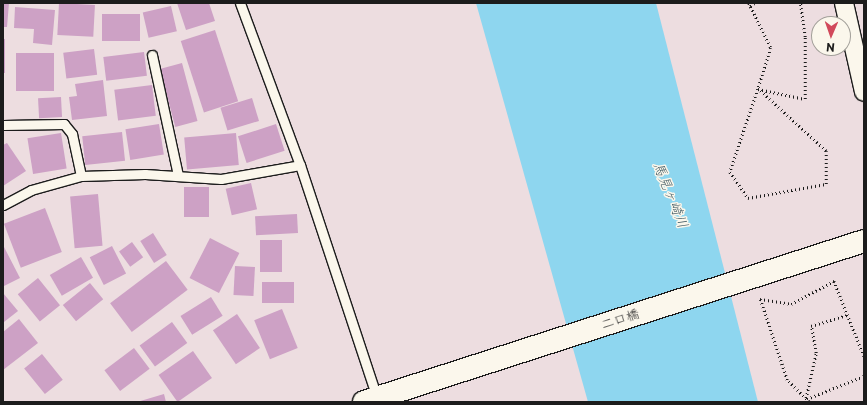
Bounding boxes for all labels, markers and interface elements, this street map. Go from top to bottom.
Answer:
north arrow [811,16,851,56]
text: N [826,39,835,56]
water label: 馬見ヶ崎川 [650,159,692,231]
street label: 二口橋 [599,306,641,332]

